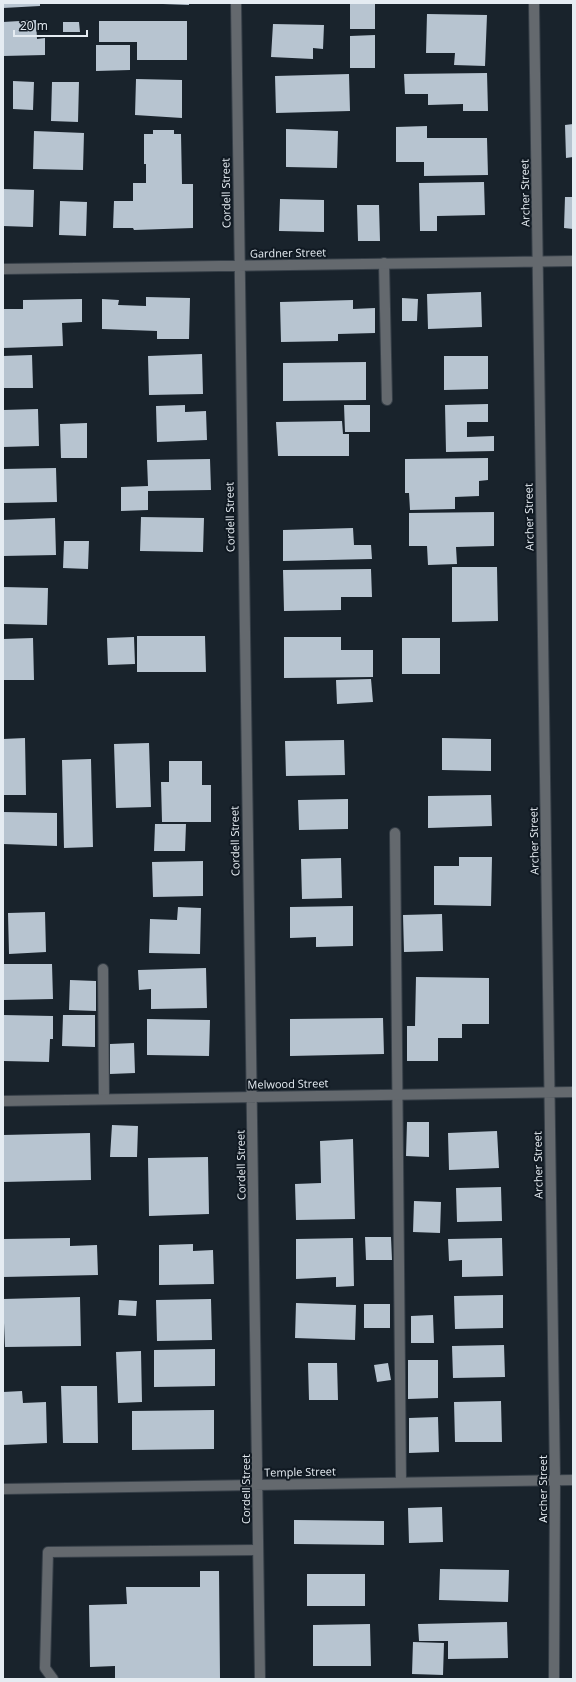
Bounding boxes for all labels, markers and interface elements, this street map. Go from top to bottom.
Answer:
scale bar [14,12,87,38]
text: 20 m [20,17,48,34]
street label: Cordell Street [217,158,234,228]
street label: Archer Street [516,159,533,227]
street label: Gardner Street [250,244,326,261]
street label: Cordell Street [221,482,238,552]
street label: Archer Street [520,483,537,551]
street label: Cordell Street [226,806,243,876]
street label: Archer Street [525,807,542,875]
street label: Melwood Street [247,1075,329,1092]
street label: Cordell Street [232,1130,249,1200]
street label: Archer Street [529,1131,546,1199]
street label: Cordell Street [238,1454,253,1524]
street label: Archer Street [535,1455,550,1523]
street label: Temple Street [264,1463,336,1480]

